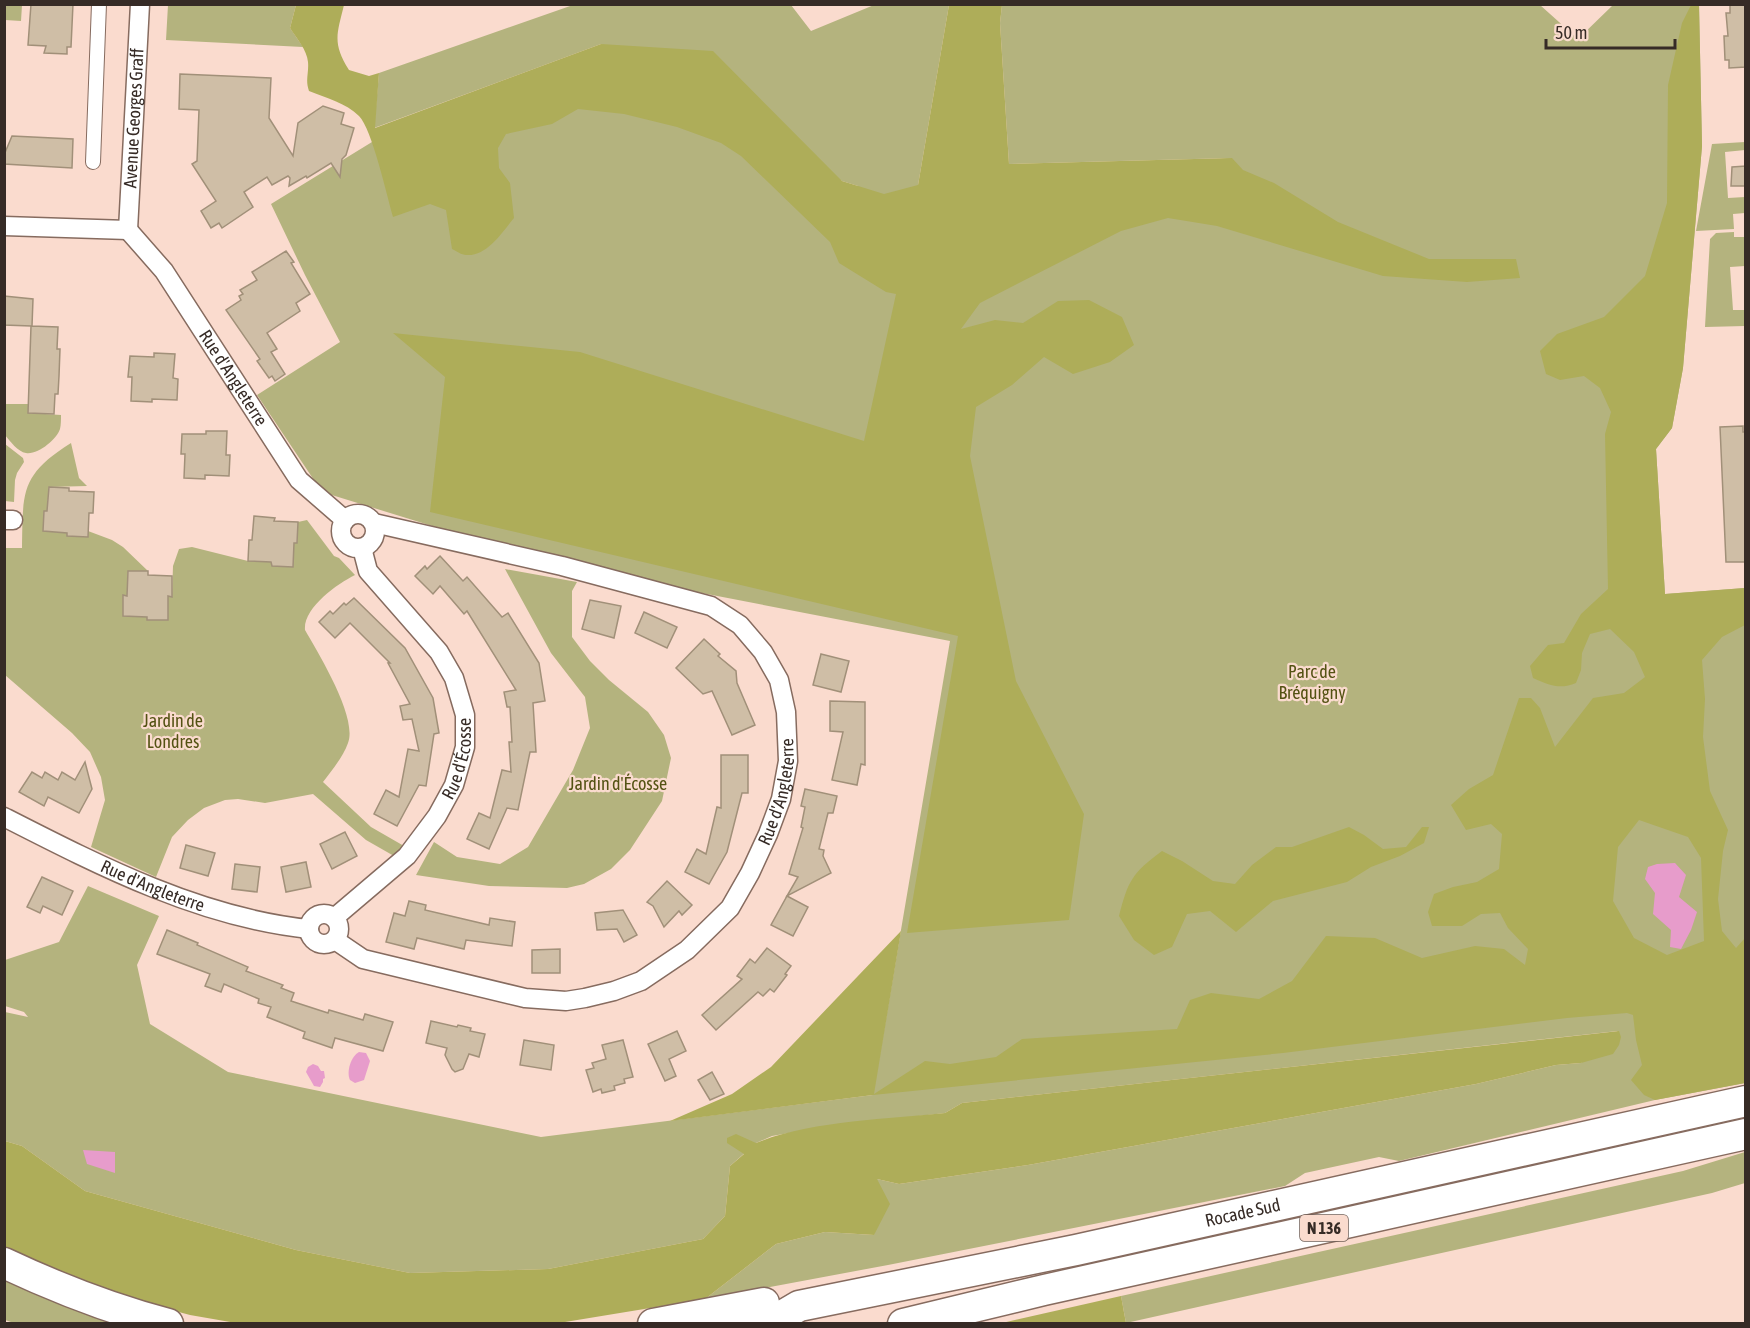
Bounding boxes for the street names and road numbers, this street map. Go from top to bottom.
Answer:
street label: Avenue Georges Graff [119,47,148,189]
street label: Rue d'Angleterre [195,326,272,430]
street label: Rue d'Écosse [437,718,475,803]
street label: Rue d'Angleterre [753,738,799,848]
street label: Rue d'Angleterre [98,855,207,916]
street label: Rocade Sud [1203,1194,1282,1231]
road number: N 136 [1300,1215,1348,1241]

